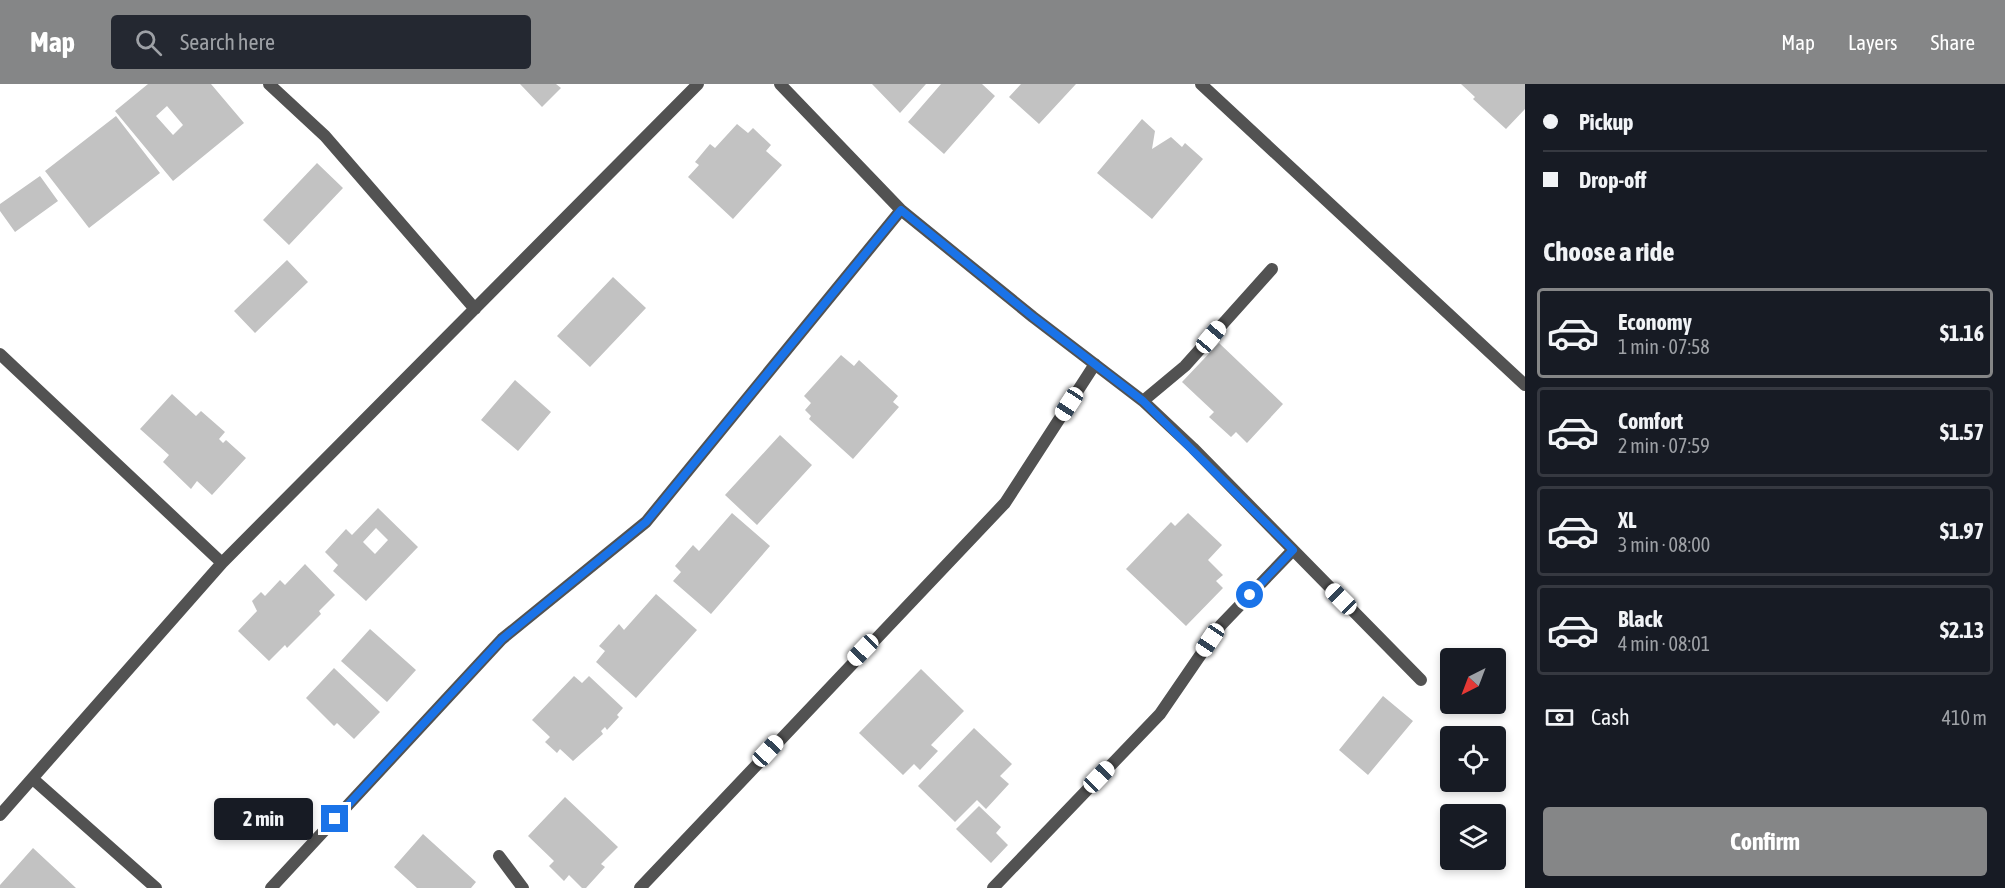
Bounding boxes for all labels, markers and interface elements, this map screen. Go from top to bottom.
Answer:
search box [111,15,531,69]
text: Map [30,26,75,58]
icon: search [132,26,165,59]
text: Search here [180,29,275,55]
text: Map [1781,30,1815,54]
text: Layers [1848,30,1898,54]
text: Share [1931,30,1975,54]
text: Pickup [1579,109,1634,135]
text: Drop-off [1579,167,1646,193]
text: Choose a ride [1543,236,1675,267]
icon: car [1546,306,1600,360]
text: Economy [1618,309,1692,335]
car [1193,317,1229,357]
text: $1.16 [1940,320,1984,346]
text: 1 min · 07:58 [1618,335,1710,358]
car [1052,384,1086,424]
icon: car [1546,405,1600,459]
text: Comfort [1618,408,1683,434]
text: $1.57 [1940,419,1984,445]
text: 2 min · 07:59 [1618,434,1710,457]
icon: car [1546,504,1600,558]
text: XL [1618,507,1636,533]
text: $1.97 [1940,518,1984,544]
text: 3 min · 08:00 [1618,533,1710,556]
car [1322,580,1360,618]
route start [1236,581,1263,608]
icon: car [1546,603,1600,657]
text: Black [1618,606,1662,632]
text: $2.13 [1940,617,1984,643]
car [1192,620,1228,660]
car [844,631,882,669]
text: 4 min · 08:01 [1618,632,1710,655]
north arrow [1440,648,1506,714]
map controls [1440,648,1506,870]
icon: cash [1543,701,1576,734]
text: Cash [1591,704,1630,730]
text: 410 m [1942,706,1987,729]
button: locate [1440,726,1506,792]
car [749,732,787,770]
car [1080,758,1118,796]
callout: 2 min [215,798,314,840]
button: layers [1440,804,1506,870]
route end [321,805,348,832]
text: 2 min [243,807,284,830]
button: Confirm [1543,807,1987,876]

